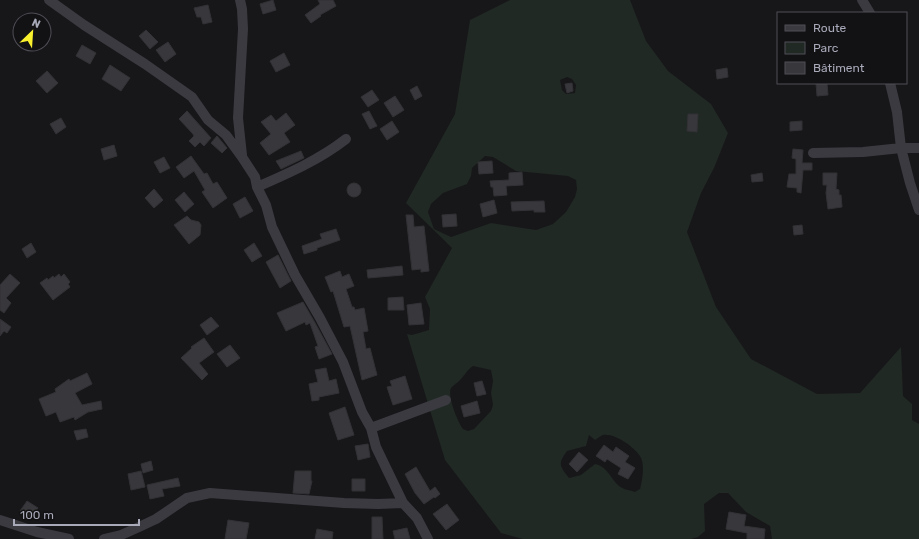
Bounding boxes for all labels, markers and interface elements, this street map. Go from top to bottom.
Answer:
north arrow [12,12,52,52]
legend [777,12,907,84]
text: N [30,16,42,31]
text: Route [813,21,847,35]
text: Parc [813,41,839,55]
text: Bâtiment [813,61,865,75]
scale bar [14,501,139,527]
text: 100 m [20,508,54,522]

